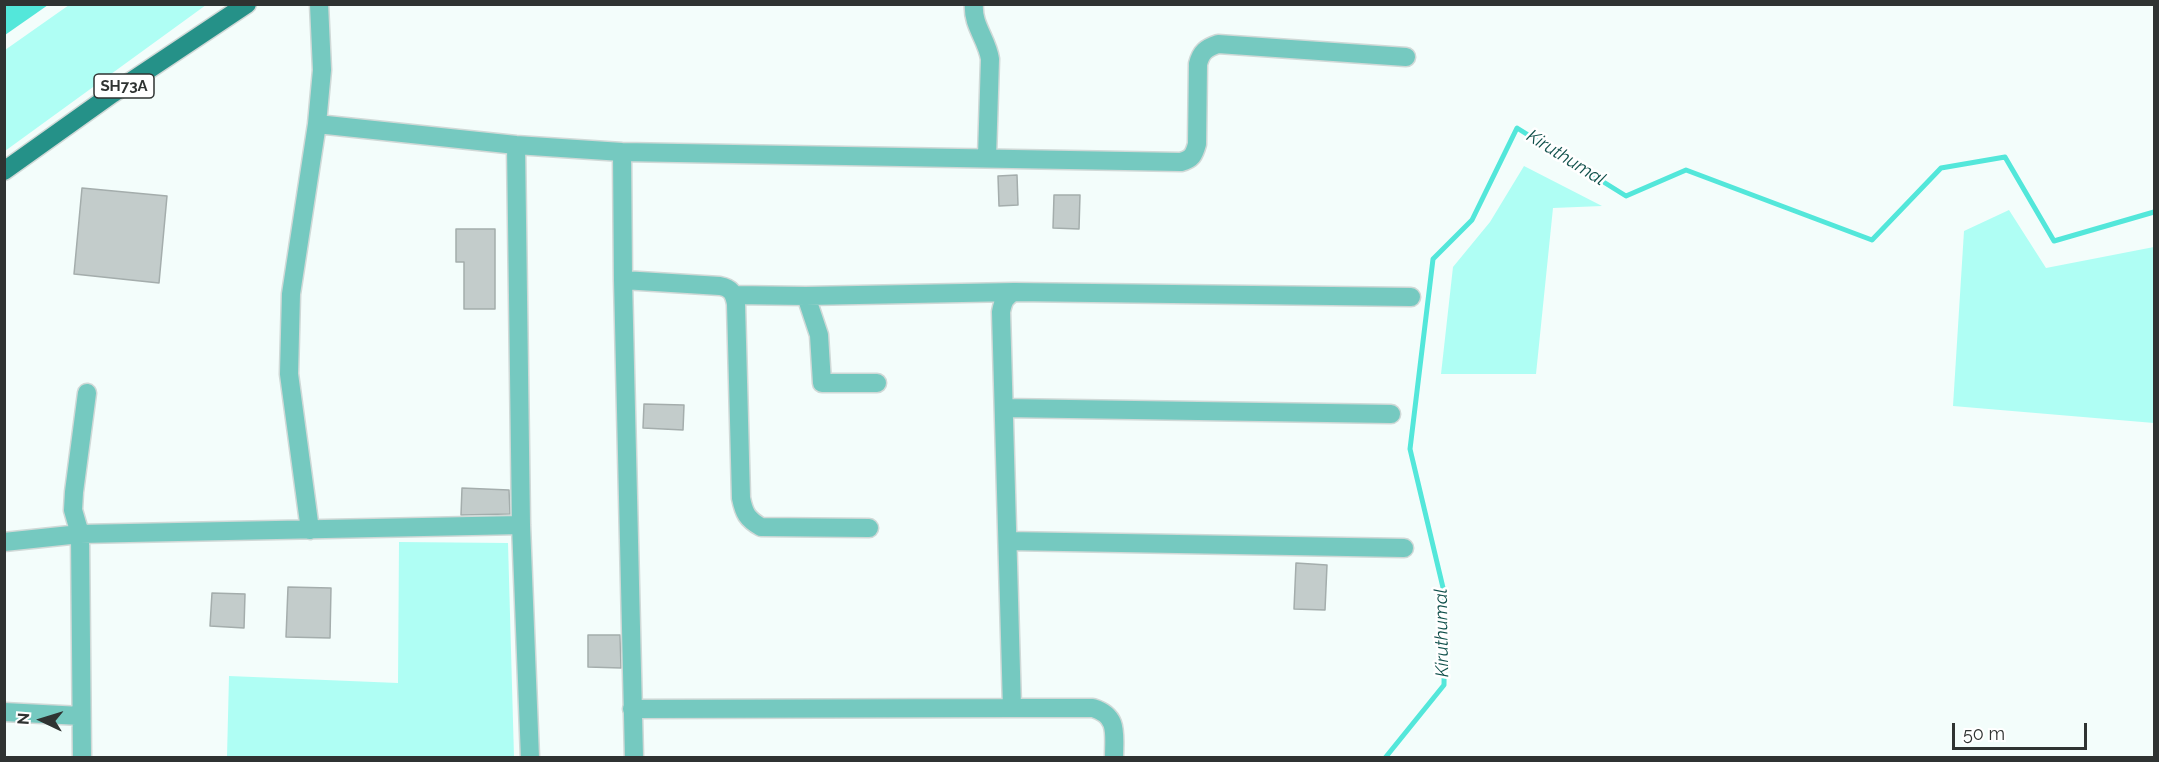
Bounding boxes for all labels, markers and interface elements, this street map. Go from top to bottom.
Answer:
road number: SH73A [94,74,154,98]
water label: Kiruthumal [1523,125,1609,191]
water label: Kiruthumal [1430,588,1454,678]
north arrow [12,690,72,750]
scale bar [1955,711,2090,749]
text: N [14,712,33,725]
text: 50 m [1963,723,2005,744]

